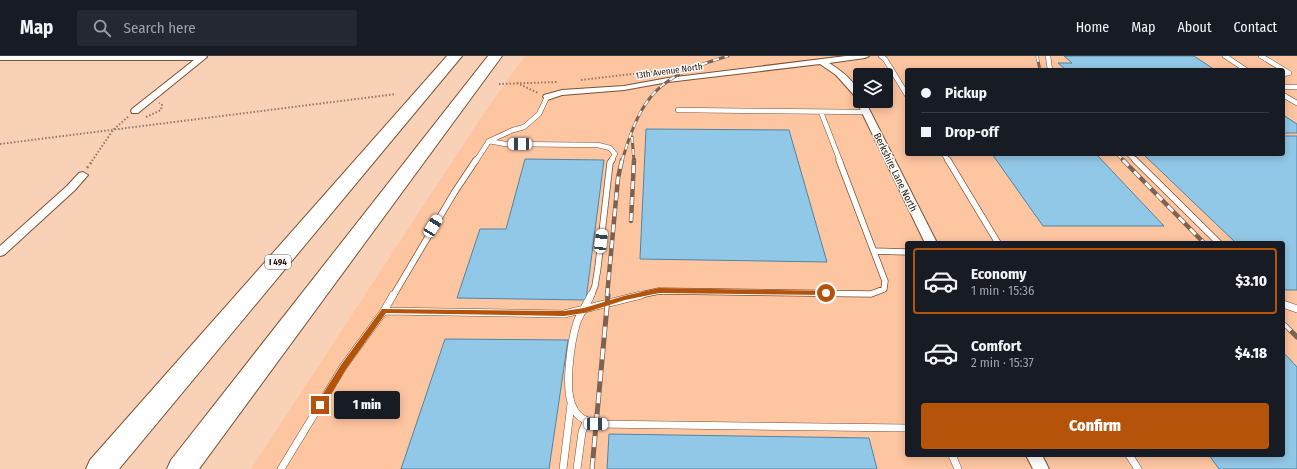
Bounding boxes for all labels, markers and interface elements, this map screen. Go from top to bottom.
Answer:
search box [77,10,357,46]
text: Map [20,16,53,39]
icon: search [91,17,113,39]
text: Search here [123,19,196,37]
text: Home [1076,19,1109,36]
text: Map [1131,19,1155,36]
text: About [1177,19,1212,36]
text: Contact [1234,19,1277,36]
street label: 13th Avenue North [635,61,703,81]
map controls [853,68,893,108]
button: layers [853,68,893,108]
text: Pickup [945,84,987,102]
text: Drop-off [945,123,999,141]
street label: Berkshire Lane North [871,131,919,214]
car [508,138,532,150]
car [422,213,444,239]
car [594,228,608,254]
road number: I 494 [265,255,291,269]
icon: car [923,263,959,299]
text: Economy [971,265,1026,283]
text: $3.10 [1235,272,1267,290]
text: 1 min · 15:36 [971,283,1034,298]
route start [817,284,835,302]
icon: car [923,335,959,371]
text: Comfort [971,337,1022,355]
text: $4.18 [1235,344,1267,362]
text: 2 min · 15:37 [971,355,1034,370]
callout: 1 min [334,391,400,419]
route end [311,396,329,414]
text: 1 min [353,397,381,412]
button: Confirm [921,403,1269,449]
car [584,418,608,430]

